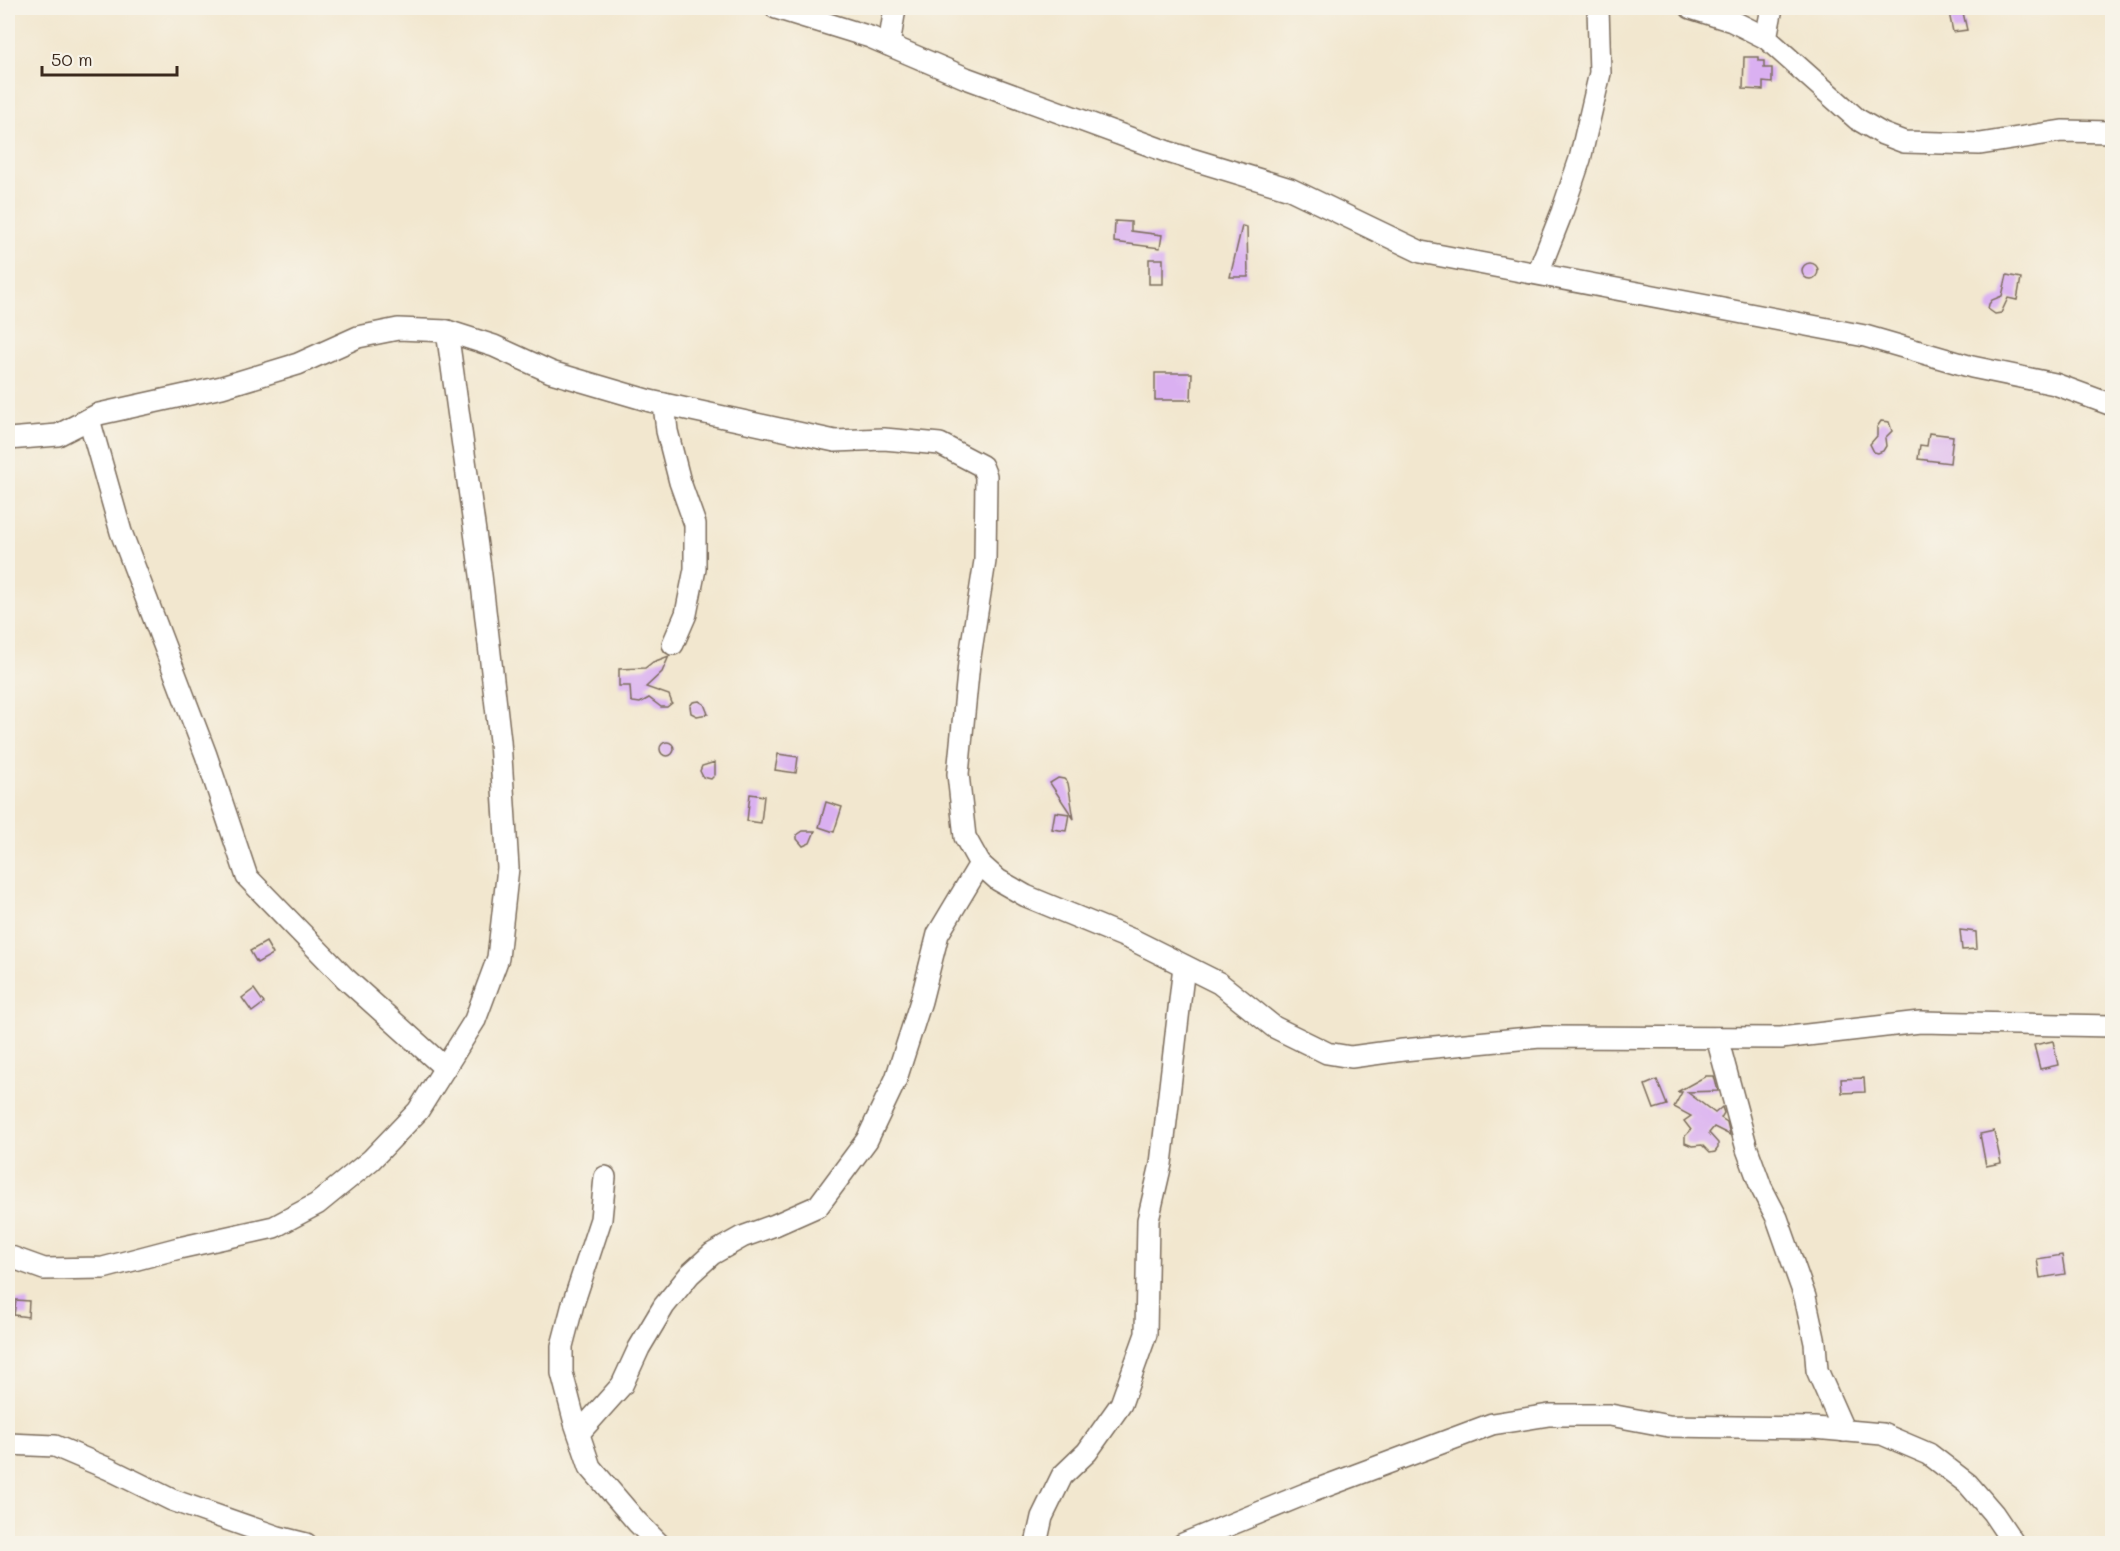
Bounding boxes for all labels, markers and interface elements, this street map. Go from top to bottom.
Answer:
scale bar [42,39,177,77]
text: 50 m [51,47,93,71]

